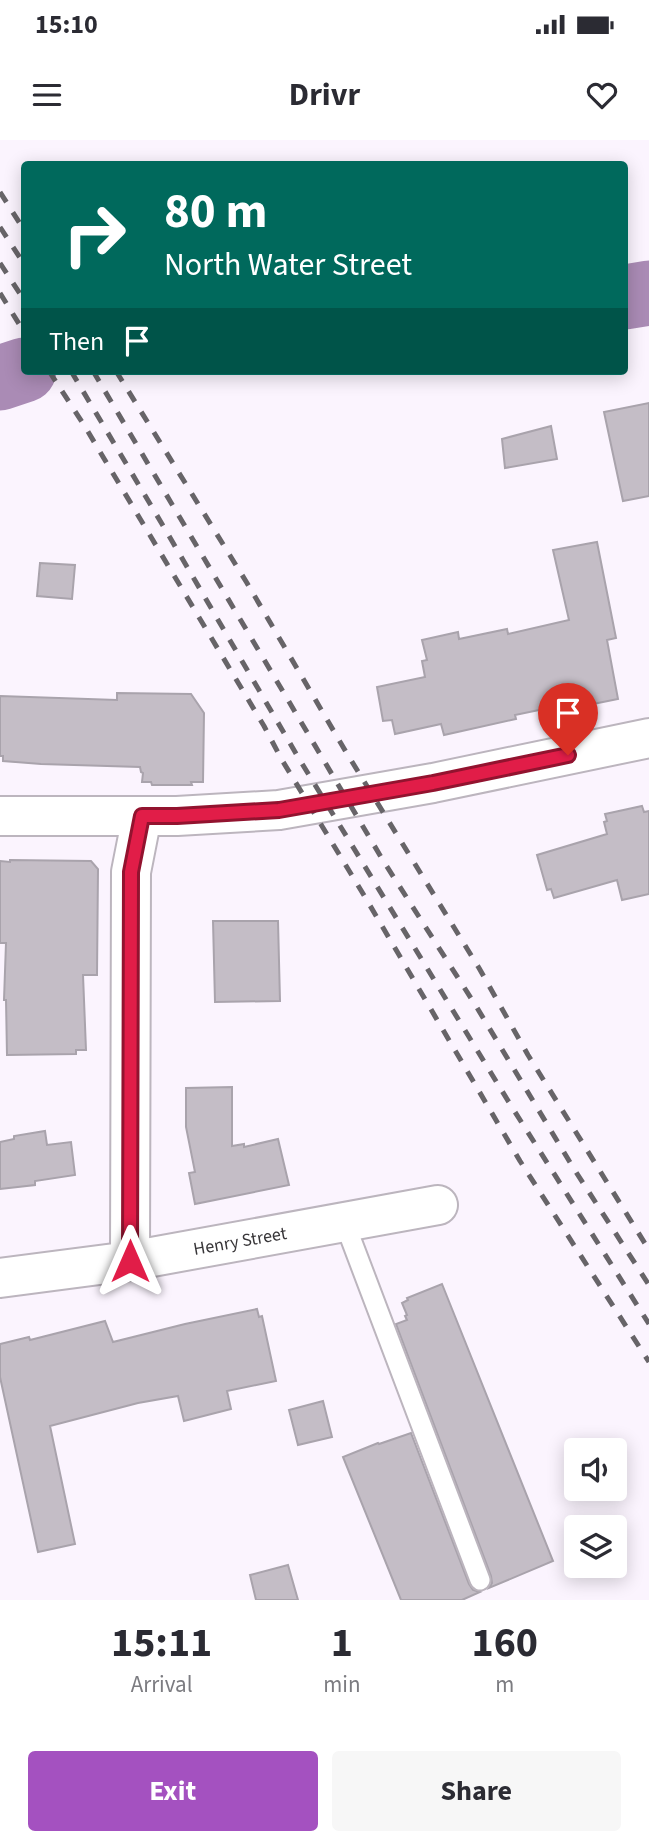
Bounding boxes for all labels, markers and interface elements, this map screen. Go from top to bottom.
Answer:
text: 15:10 [35,6,98,43]
text: Drivr [289,72,360,118]
icon: menu [28,76,66,114]
icon: heart [583,76,621,114]
text: 80 m [164,177,268,247]
icon: right [49,189,140,280]
text: North Water Street [164,242,412,288]
icon: arrive [118,322,156,360]
text: Then [49,323,104,360]
pin [538,683,598,755]
icon: arrive [549,694,587,732]
street label: Henry Street [191,1221,289,1262]
position arrow [93,1224,167,1298]
map controls [564,1438,627,1578]
button: sound [564,1438,627,1501]
button: layers [564,1515,627,1578]
text: 15:11 [111,1613,212,1673]
text: 1 [331,1613,353,1673]
text: 160 [471,1613,538,1673]
text: Arrival [131,1668,193,1701]
text: min [323,1668,361,1701]
text: m [495,1668,514,1701]
button: Exit [28,1751,318,1831]
button: Share [332,1751,621,1831]

